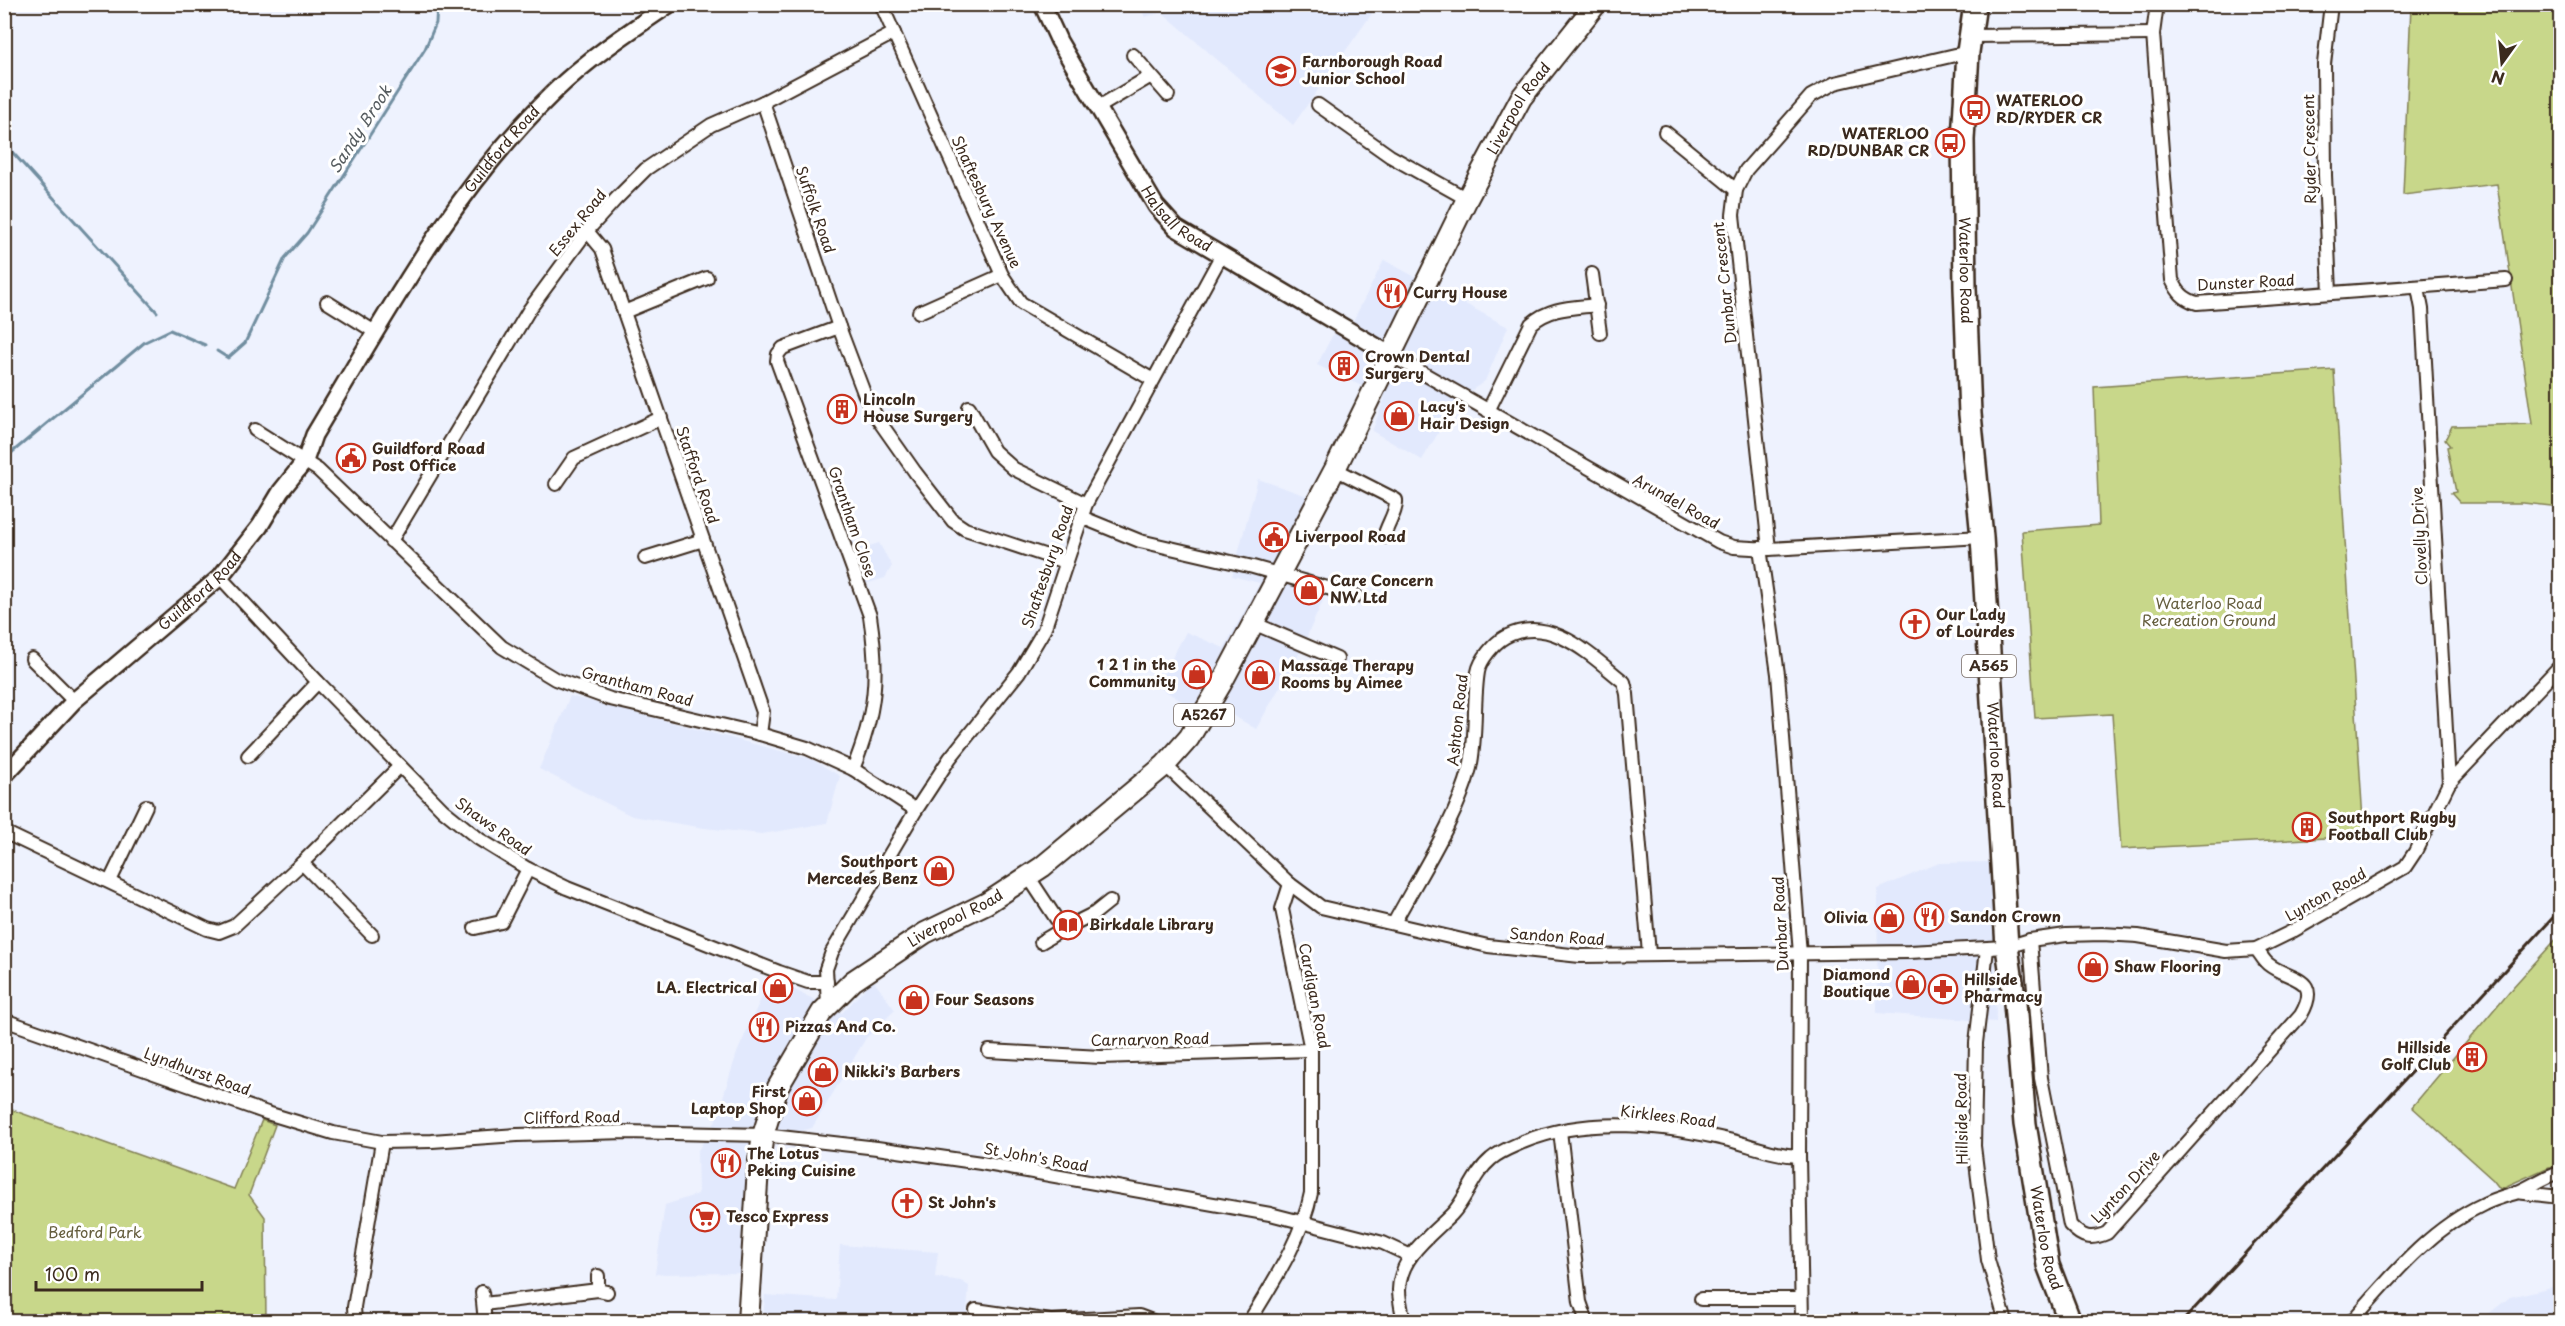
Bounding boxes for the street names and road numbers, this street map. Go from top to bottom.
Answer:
street label: Liverpool Road [1480,57,1555,158]
street label: Ryder Crescent [2296,94,2321,204]
street label: Guildford Road [457,100,545,197]
street label: Shaftesbury Avenue [947,131,1028,271]
street label: Suffolk Road [791,163,842,256]
street label: Halsall Road [1136,181,1217,257]
street label: Essex Road [543,184,611,261]
street label: Waterloo Road [1954,217,1979,324]
street label: Dunbar Crescent [1706,221,1741,345]
street label: Dunster Road [2197,267,2295,296]
street label: Stafford Road [671,422,726,527]
street label: Grantham Close [824,463,883,580]
street label: Arundel Road [1629,467,1724,534]
street label: Clovelly Drive [2404,486,2433,586]
street label: Shaftesbury Road [1015,502,1078,631]
street label: Guildford Road [152,545,246,635]
road number: A565 [1962,655,2016,677]
street label: Grantham Road [579,660,696,711]
street label: Ashton Road [1440,673,1473,767]
street label: Waterloo Road [1982,701,2012,809]
road number: A5267 [1174,704,1234,726]
street label: Shaws Road [451,791,537,861]
street label: Lynton Road [2280,861,2370,926]
street label: Dunbar Road [1766,876,1793,972]
street label: Liverpool Road [902,883,1007,952]
street label: Sandon Road [1509,921,1606,950]
street label: Cardigan Road [1294,941,1337,1051]
street label: Carnarvon Road [1090,1026,1210,1051]
street label: Lyndhurst Road [141,1041,254,1101]
street label: Hillside Road [1948,1073,1973,1165]
street label: Kirklees Road [1619,1098,1717,1133]
street label: Clifford Road [523,1104,621,1129]
street label: St John's Road [982,1136,1090,1177]
street label: Lynton Drive [2085,1144,2165,1228]
street label: Waterloo Road [2025,1184,2070,1293]

